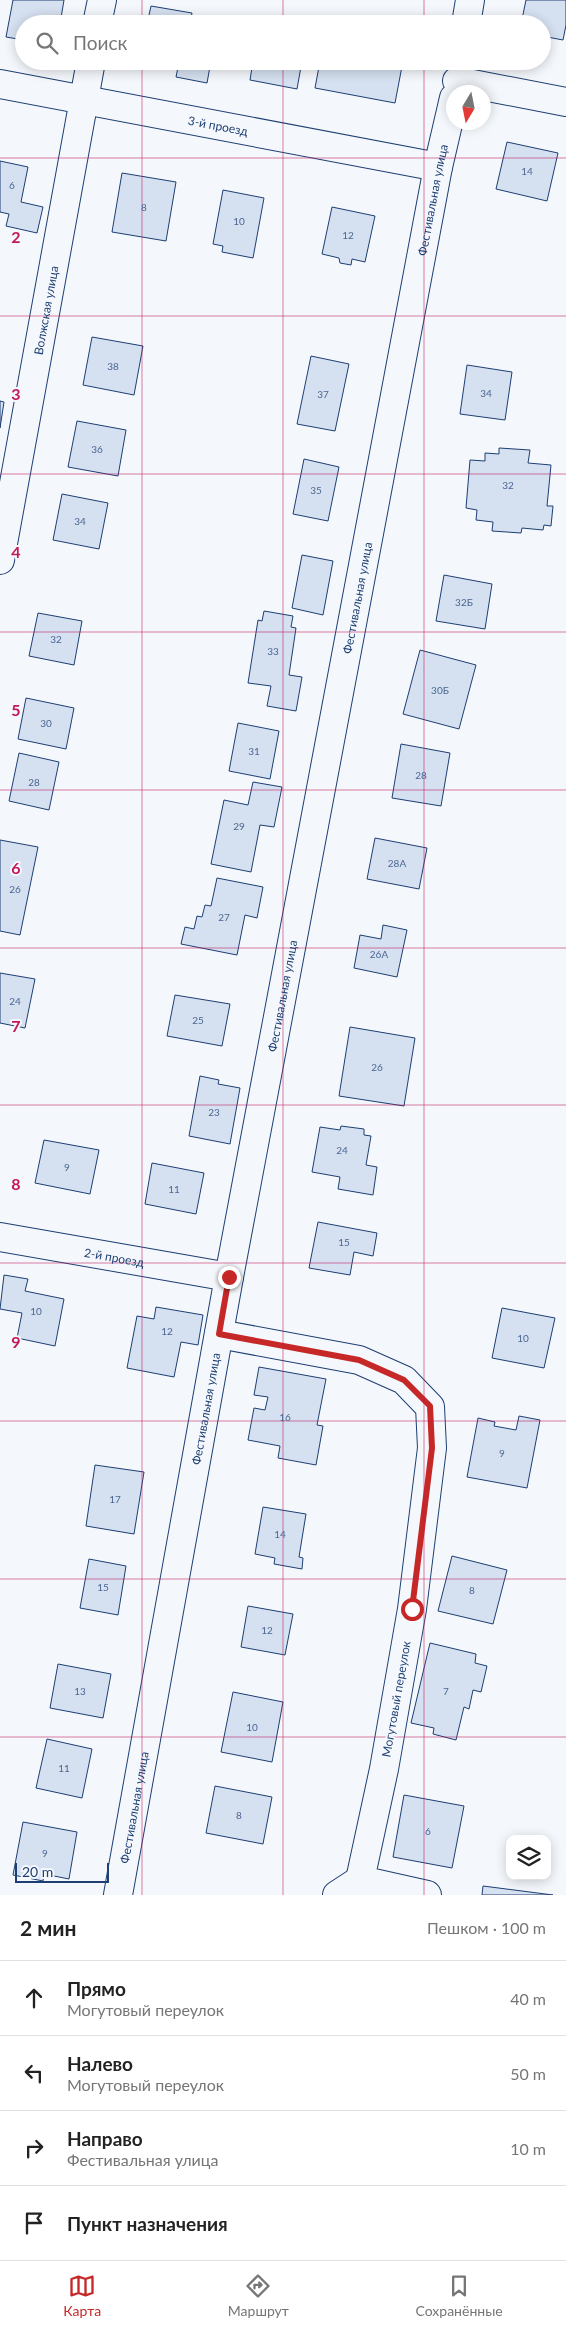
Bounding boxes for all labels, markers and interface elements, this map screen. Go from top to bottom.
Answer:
search box [15,15,551,70]
icon: search [33,29,61,57]
text: Поиск [73,31,127,54]
north arrow [446,85,491,130]
street label: 3-й проезд [187,112,250,138]
street label: Фестивальная улица [414,142,451,257]
house number: 14 [521,165,533,177]
house number: 6 [9,179,15,191]
house number: 8 [141,201,147,213]
house number: 10 [233,215,245,227]
text: 2 [11,227,21,246]
house number: 12 [342,229,354,241]
street label: Волжская улица [30,264,61,356]
house number: 38 [107,360,119,372]
text: 3 [11,384,21,403]
house number: 34 [480,387,492,399]
house number: 37 [317,388,329,400]
house number: 36 [91,443,103,455]
house number: 32 [502,479,514,491]
house number: 35 [310,484,322,496]
house number: 34 [74,515,86,527]
street label: Фестивальная улица [339,541,375,655]
text: 4 [11,542,21,561]
house number: 32Б [455,596,473,608]
house number: 32 [50,633,62,645]
house number: 33 [267,645,279,657]
house number: 30Б [431,684,449,696]
text: 5 [11,700,21,719]
house number: 30 [40,717,52,729]
house number: 31 [248,745,260,757]
house number: 28 [415,769,427,781]
house number: 28 [28,776,40,788]
house number: 29 [233,820,245,832]
house number: 28А [388,857,406,869]
text: 6 [11,858,21,877]
house number: 26 [9,883,21,895]
house number: 27 [218,911,230,923]
street label: Фестивальная улица [264,939,300,1053]
house number: 26А [370,948,388,960]
house number: 24 [9,995,21,1007]
house number: 25 [192,1014,204,1026]
text: 7 [11,1016,21,1035]
house number: 26 [371,1061,383,1073]
house number: 23 [208,1106,220,1118]
house number: 24 [336,1144,348,1156]
house number: 9 [64,1161,70,1173]
text: 8 [11,1174,21,1193]
house number: 11 [168,1183,180,1195]
house number: 15 [338,1236,350,1248]
street label: 2-й проезд [83,1244,146,1270]
route end [218,1266,241,1289]
house number: 10 [30,1305,42,1317]
house number: 12 [161,1325,173,1337]
text: 9 [11,1332,21,1351]
house number: 10 [517,1332,529,1344]
street label: Фестивальная улица [188,1351,223,1466]
house number: 16 [279,1411,291,1423]
house number: 9 [499,1447,505,1459]
house number: 17 [109,1493,121,1505]
house number: 14 [274,1528,286,1540]
house number: 15 [97,1581,109,1593]
house number: 8 [469,1584,475,1596]
route start [401,1598,424,1621]
house number: 12 [261,1624,273,1636]
street label: Могутовый переулок [378,1639,414,1758]
house number: 13 [74,1685,86,1697]
house number: 7 [443,1685,449,1697]
house number: 10 [246,1721,258,1733]
street label: Фестивальная улица [116,1750,151,1865]
house number: 11 [58,1762,70,1774]
house number: 8 [236,1809,242,1821]
house number: 6 [425,1825,431,1837]
map controls [506,1835,551,1880]
button: layers [506,1835,551,1880]
house number: 9 [42,1847,48,1859]
scale bar [15,1860,109,1883]
text: 20 m [22,1863,53,1880]
text: 2 мин [20,1915,77,1940]
text: Пешком · 100 m [427,1918,546,1937]
text: Прямо [67,1977,126,2000]
icon: ahead [20,1984,48,2012]
text: 40 m [510,1989,546,2008]
text: Могутовый переулок [67,2000,224,2019]
text: Налево [67,2052,133,2075]
icon: left [20,2059,48,2087]
text: 50 m [510,2064,546,2083]
text: Могутовый переулок [67,2075,224,2094]
text: Направо [67,2127,143,2150]
icon: right [20,2134,48,2162]
text: 10 m [510,2139,546,2158]
text: Фестивальная улица [67,2150,218,2169]
icon: arrive [20,2209,48,2237]
text: Пункт назначения [67,2212,228,2235]
tab: Карта [63,2272,101,2319]
tab: Маршрут [228,2272,289,2319]
tab: Сохранённые [416,2272,503,2319]

